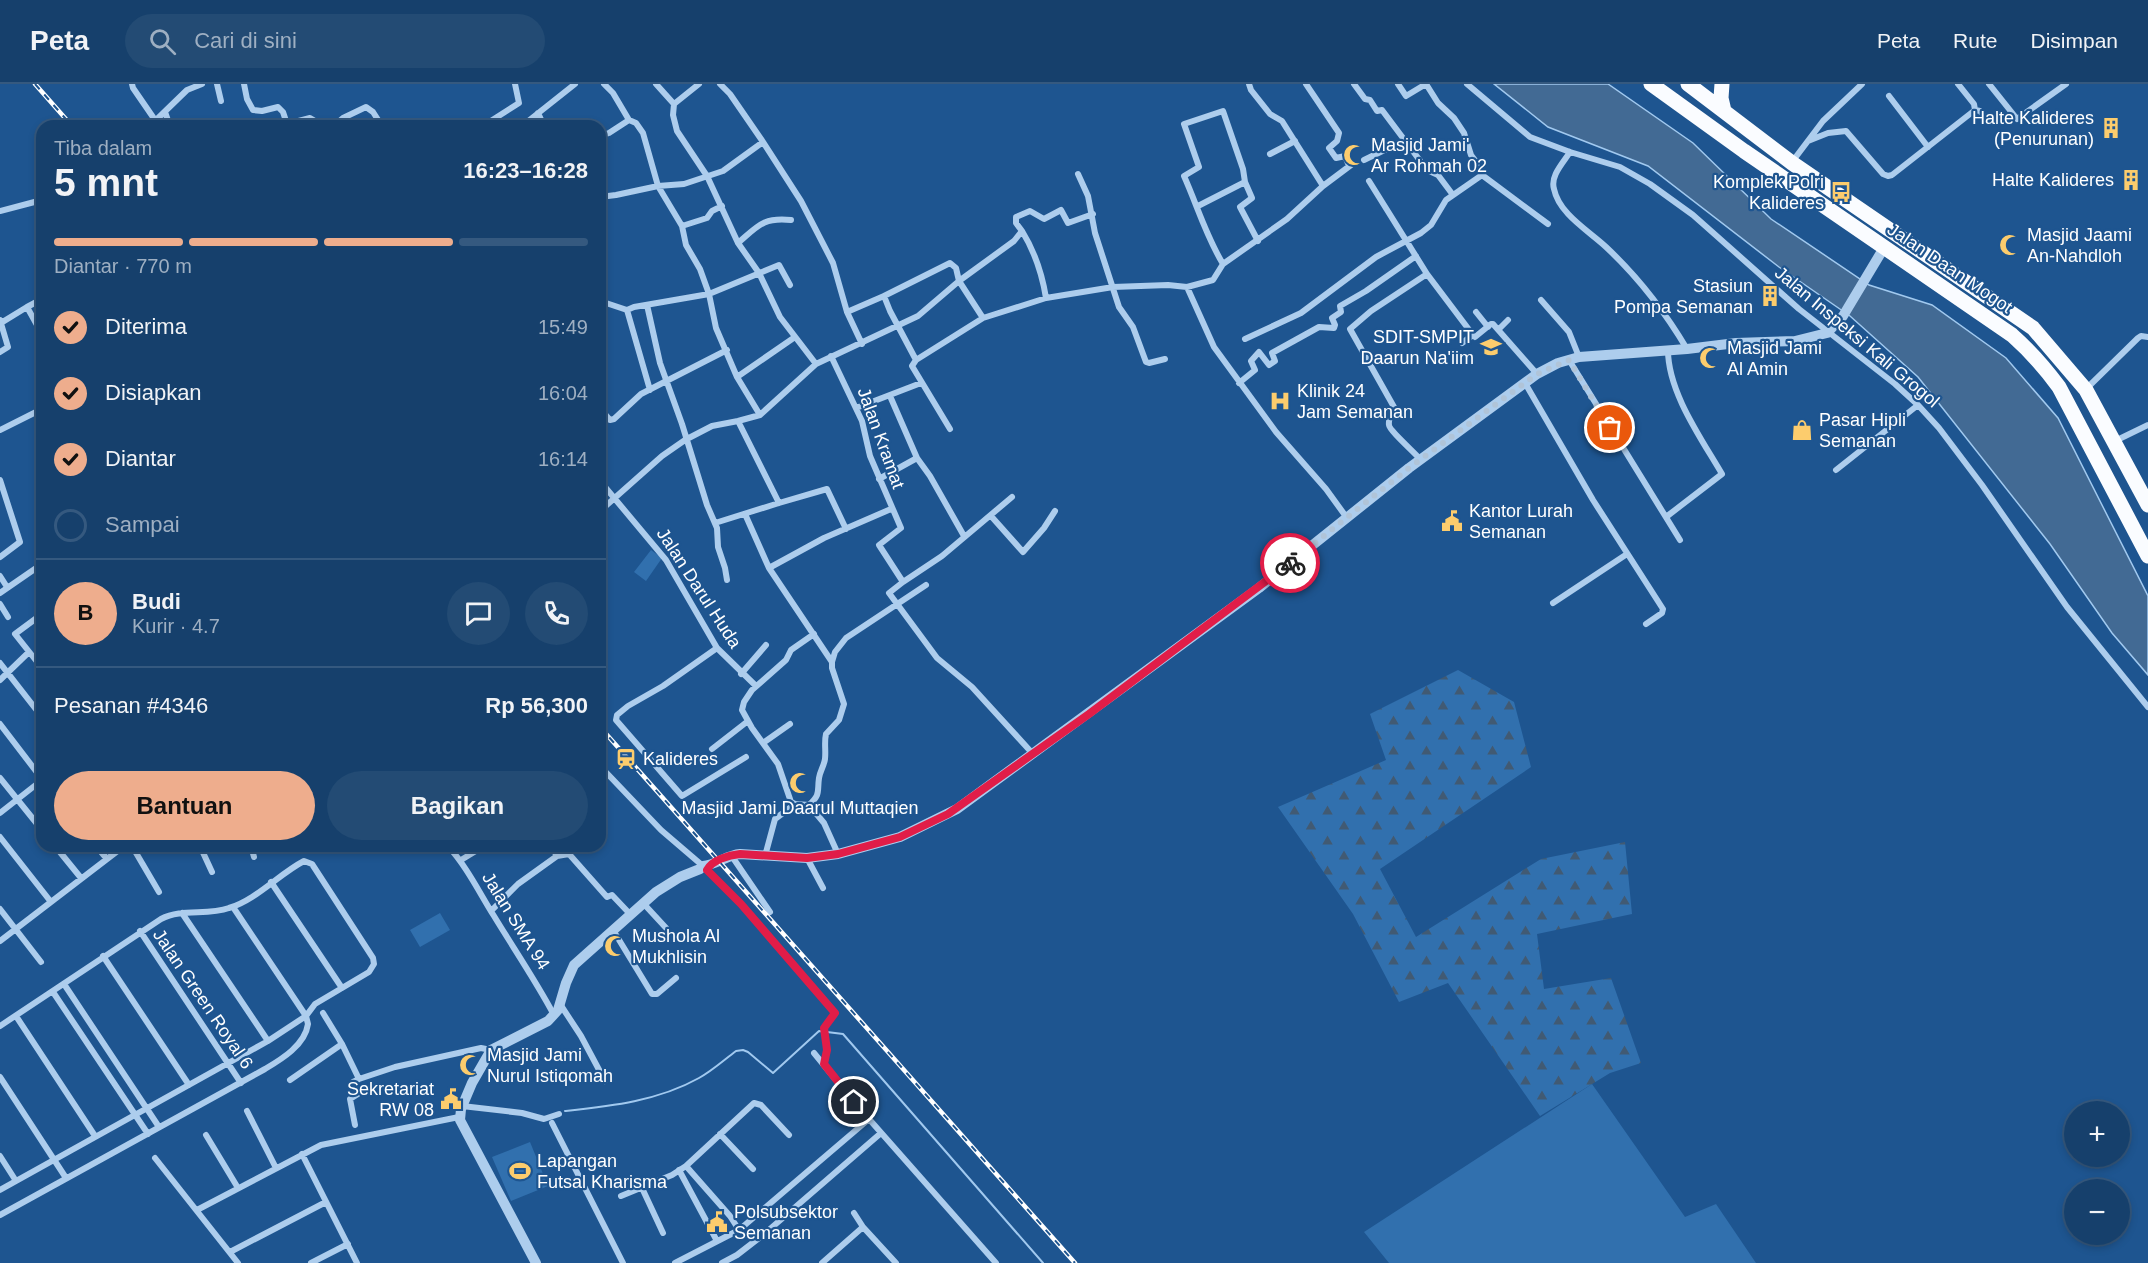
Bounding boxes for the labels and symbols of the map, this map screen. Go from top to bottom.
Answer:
place label: Halte Kalideres (Penurunan) [1972,108,2094,149]
building icon: Halte Kalideres (Penurunan) [2099,116,2123,140]
place label: Masjid Jami' Ar Rohmah 02 [1371,135,1487,176]
mosque icon: Masjid Jami' Ar Rohmah 02 [1342,143,1366,167]
building icon: Halte Kalideres [2119,168,2143,192]
place label: Halte Kalideres [1992,170,2114,190]
place label: Komplek Polri Kalideres [1713,172,1824,213]
bus stop icon: Komplek Polri Kalideres [1829,180,1853,204]
street label: Jalan Daan Mogot [1884,219,2016,317]
place label: Masjid Jaami An-Nahdloh [2027,225,2132,266]
mosque icon: Masjid Jaami An-Nahdloh [1998,233,2022,257]
street label: Jalan Inspeksi Kali Grogol [1771,262,1943,412]
place label: Stasiun Pompa Semanan [1614,276,1753,317]
building icon: Stasiun Pompa Semanan [1758,284,1782,308]
place label: SDIT-SMPIT Daarun Na'iim [1361,327,1474,368]
school or university icon: SDIT-SMPIT Daarun Na'iim [1479,335,1503,359]
place label: Masjid Jami Al Amin [1727,338,1822,379]
mosque icon: Masjid Jami Al Amin [1698,346,1722,370]
place label: Klinik 24 Jam Semanan [1297,381,1413,422]
street label: Jalan Kramat [853,385,909,491]
hospital icon: Klinik 24 Jam Semanan [1268,389,1292,413]
pin [1584,402,1635,453]
place label: Pasar Hipli Semanan [1819,410,1906,451]
shop icon: Pasar Hipli Semanan [1790,418,1814,442]
place label: Kantor Lurah Semanan [1469,501,1573,542]
public building icon: Kantor Lurah Semanan [1440,509,1464,533]
street label: Jalan Darul Huda [653,524,746,653]
courier [1260,533,1320,593]
station icon: Kalideres [614,747,638,771]
place label: Kalideres [643,749,718,769]
mosque icon: Masjid Jami Daarul Muttaqien [788,771,812,795]
place label: Masjid Jami Daarul Muttaqien [681,798,919,818]
street label: Jalan SMA 94 [478,869,554,973]
street label: Jalan Green Royal 6 [149,925,257,1073]
place label: Mushola Al Mukhlisin [632,926,720,967]
mosque icon: Mushola Al Mukhlisin [603,934,627,958]
place label: Masjid Jami Nurul Istiqomah [487,1045,613,1086]
mosque icon: Masjid Jami Nurul Istiqomah [458,1053,482,1077]
pin [828,1076,879,1127]
place label: Sekretariat RW 08 [347,1079,434,1120]
public building icon: Sekretariat RW 08 [439,1087,463,1111]
place label: Lapangan Futsal Kharisma [537,1151,668,1192]
sports icon: Lapangan Futsal Kharisma [508,1159,532,1183]
place label: Polsubsektor Semanan [734,1202,838,1243]
public building icon: Polsubsektor Semanan [705,1210,729,1234]

